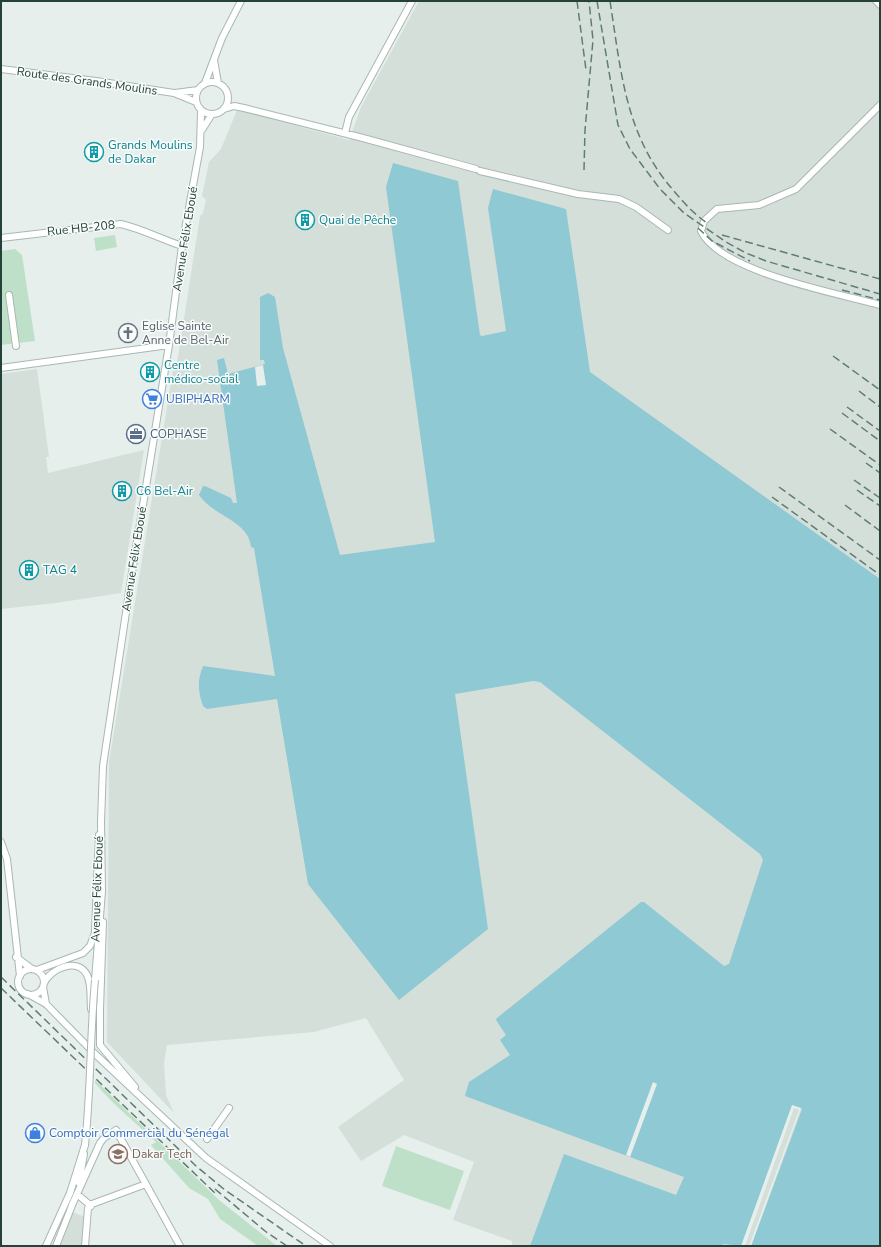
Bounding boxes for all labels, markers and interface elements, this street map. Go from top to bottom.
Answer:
street label: Route des Grands Moulins [16,63,158,99]
place label: Grands Moulins de Dakar [108,137,193,167]
building icon: Grands Moulins de Dakar [83,141,105,163]
street label: Avenue Félix Eboué [169,185,201,293]
building icon: Quai de Pêche [294,209,316,231]
place label: Quai de Pêche [319,212,396,228]
street label: Rue HB-208 [46,216,116,240]
place label: Eglise Sainte Anne de Bel-Air [142,318,230,348]
church icon: Eglise Sainte Anne de Bel-Air [117,322,139,344]
place label: Centre médico-social [164,357,239,387]
building icon: Centre médico-social [139,361,161,383]
supermarket icon: UBIPHARM [141,388,163,410]
place label: UBIPHARM [166,391,230,407]
office icon: COPHASE [125,423,147,445]
place label: COPHASE [150,426,207,442]
building icon: C6 Bel-Air [111,480,133,502]
place label: C6 Bel-Air [136,483,194,499]
street label: Avenue Félix Eboué [118,505,150,613]
building icon: TAG 4 [18,559,40,581]
place label: TAG 4 [43,562,77,578]
street label: Avenue Félix Eboué [87,836,107,942]
shop icon: Comptoir Commercial du Sénégal [24,1122,46,1144]
place label: Comptoir Commercial du Sénégal [49,1125,229,1141]
school or university icon: Dakar Tech [107,1143,129,1165]
place label: Dakar Tech [132,1146,192,1162]

